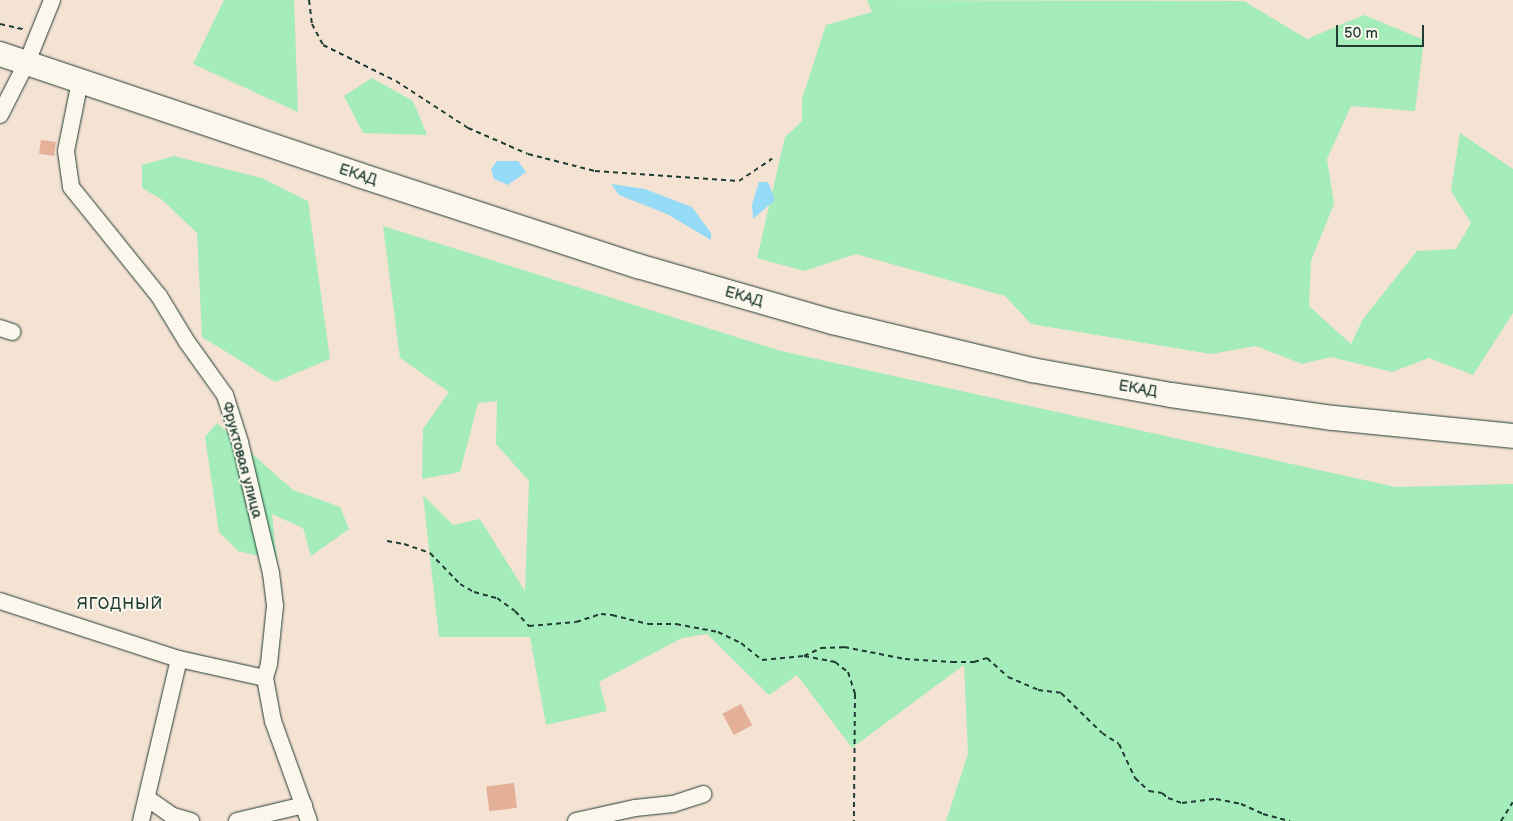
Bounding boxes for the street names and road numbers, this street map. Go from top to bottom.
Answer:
street label: ЕКАД [337,160,379,190]
street label: ЕКАД [723,283,765,311]
street label: ЕКАД [1117,377,1159,401]
street label: Фруктовая улица [218,400,266,520]

